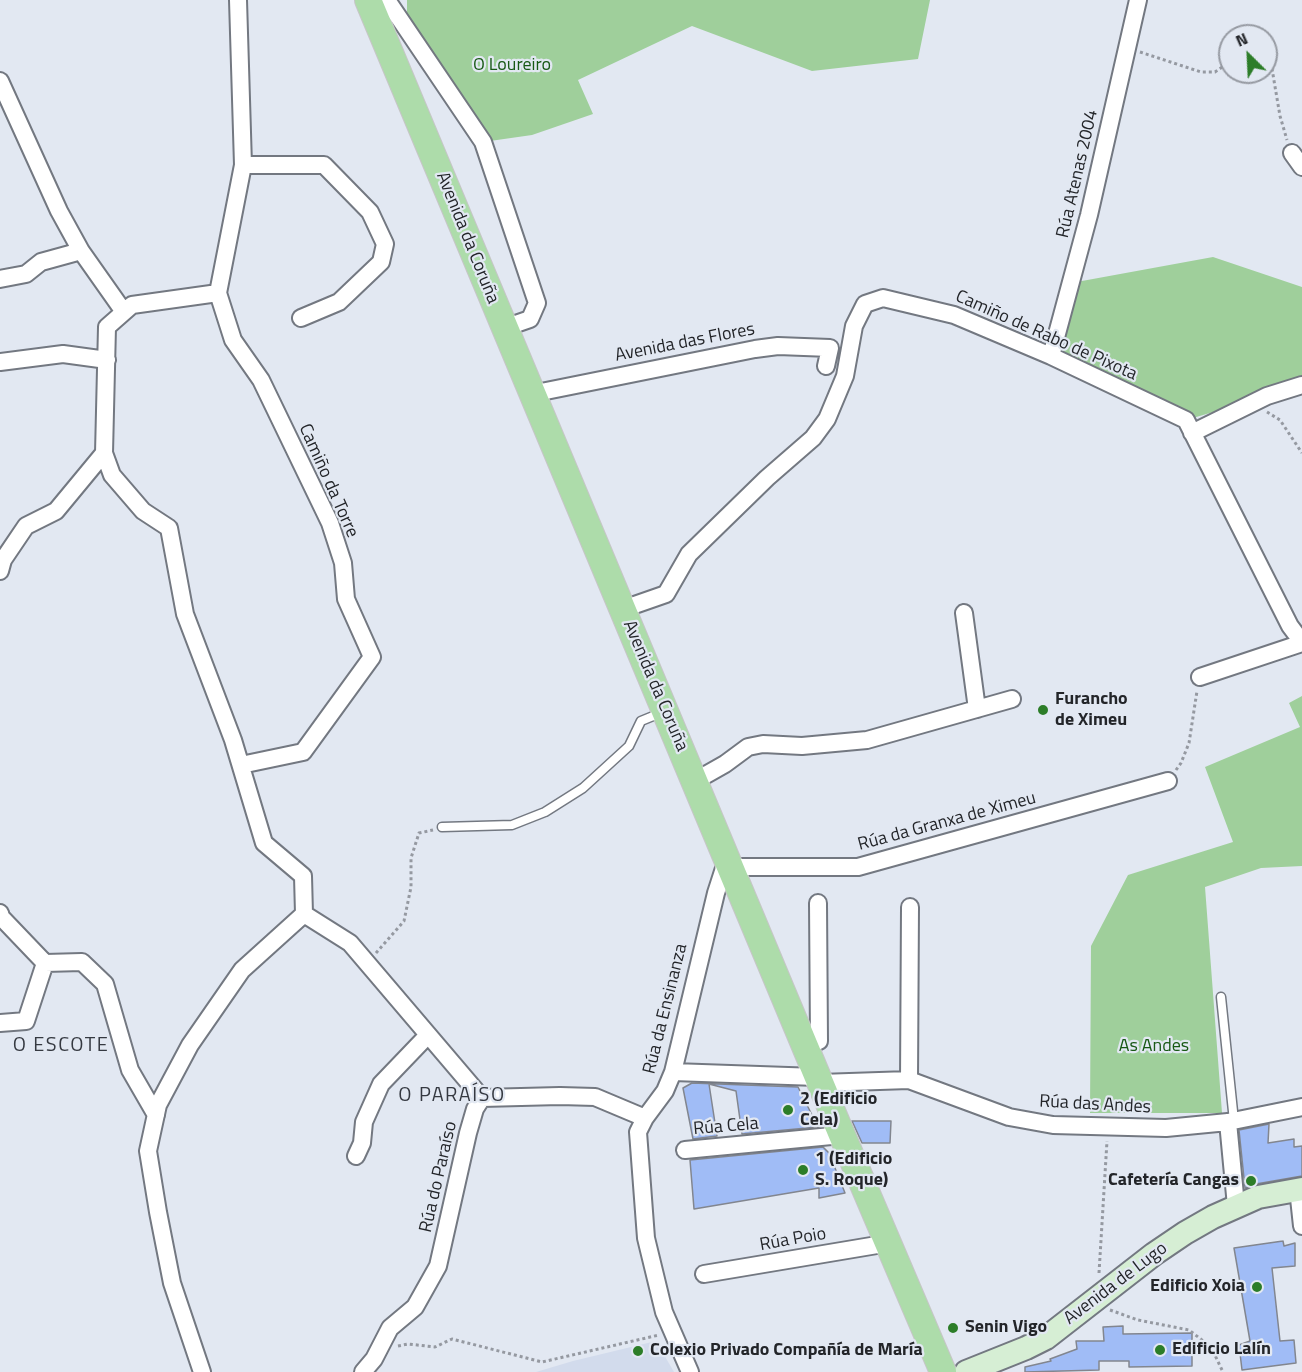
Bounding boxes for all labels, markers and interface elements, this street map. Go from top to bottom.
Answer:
north arrow [1218,24,1278,84]
text: N [1232,26,1251,53]
park label: O Loureiro [473,55,551,77]
street label: Rúa Atenas 2004 [1053,108,1103,240]
street label: Avenida da Coruña [431,169,503,307]
street label: Camiño de Rabo de Pixota [952,286,1140,386]
street label: Avenida das Flores [613,319,757,367]
street label: Camiño da Torre [293,421,363,541]
street label: Avenida da Coruña [618,617,692,755]
place label: Furancho de Ximeu [1055,689,1128,732]
marker: Furancho de Ximeu [1036,703,1050,717]
street label: Rúa da Granxa de Ximeu [856,788,1038,856]
street label: Rúa da Ensinanza [639,942,693,1076]
district label: O ESCOTE [13,1034,109,1058]
park label: As Andes [1119,1036,1189,1058]
district label: O PARAÍSO [398,1084,506,1108]
place label: 2 (Edificio Cela) [800,1089,877,1132]
street label: Rúa das Andes [1039,1091,1151,1119]
marker: 2 (Edificio Cela) [781,1103,795,1117]
street label: Rúa Cela [692,1113,760,1141]
street label: Rúa do Paraíso [416,1119,462,1235]
place label: 1 (Edificio S. Roque) [815,1149,892,1192]
marker: 1 (Edificio S. Roque) [796,1163,810,1177]
place label: Cafetería Cangas [1108,1170,1239,1192]
marker: Cafetería Cangas [1244,1174,1258,1188]
street label: Rúa Poio [758,1224,828,1256]
street label: Avenida de Lugo [1060,1238,1172,1330]
place label: Edificio Xoia [1150,1276,1245,1298]
marker: Edificio Xoia [1250,1280,1264,1294]
place label: Senin Vigo [965,1317,1047,1339]
marker: Senin Vigo [946,1321,960,1335]
place label: Edificio Lalín [1172,1339,1271,1361]
place label: Colexio Privado Compañía de María [650,1340,923,1362]
marker: Edificio Lalín [1153,1343,1167,1357]
marker: Colexio Privado Compañía de María [631,1344,645,1358]

